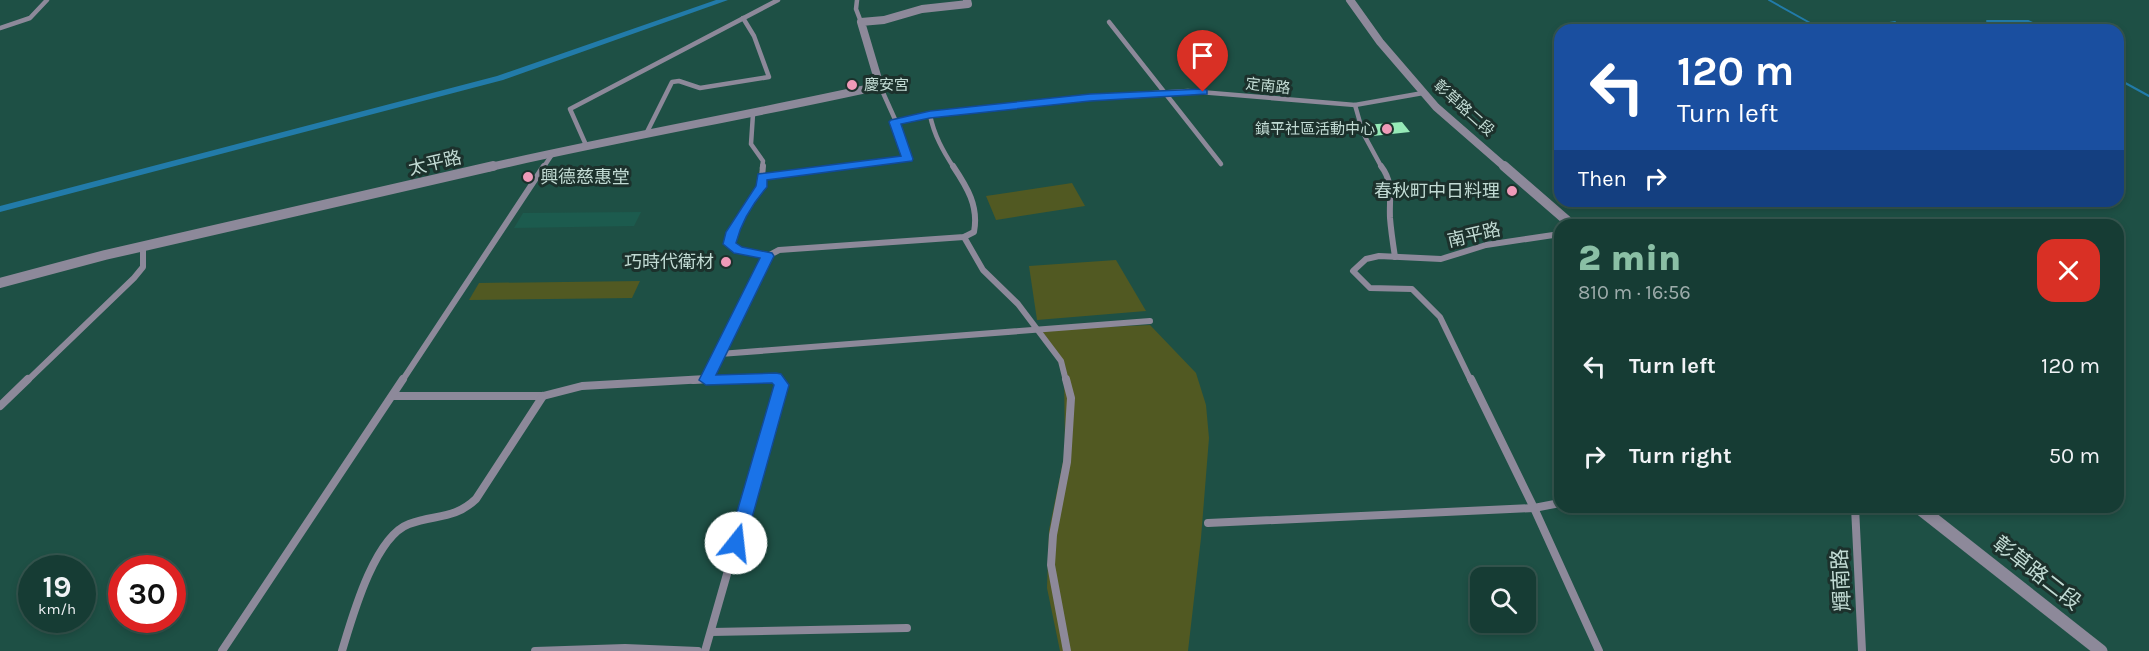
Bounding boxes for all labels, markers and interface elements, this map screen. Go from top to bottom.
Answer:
pin [1177,30,1228,92]
icon: arrive [1186,39,1219,72]
text: 120 m [1677,46,1794,96]
icon: left [1578,48,1656,126]
street label: 定南路 [1245,75,1291,97]
place label: 慶安宮 [864,76,909,94]
street label: 彰草路二段 [1430,76,1498,140]
marker: 慶安宮 [845,78,859,92]
text: Turn left [1677,97,1778,129]
place label: 鎮平社區活動中心 [1255,120,1375,138]
marker: 鎮平社區活動中心 [1380,122,1394,136]
street label: 太平路 [406,146,464,180]
icon: right [1639,162,1672,195]
place label: 興德慈惠堂 [540,166,630,188]
text: Then [1578,166,1627,192]
marker: 興德慈惠堂 [521,170,535,184]
place label: 春秋町中日料理 [1374,180,1500,202]
marker: 春秋町中日料理 [1505,184,1519,198]
street label: 南平路 [1445,218,1503,252]
text: 2 min [1578,237,1681,279]
button: close [2037,239,2100,302]
place label: 巧時代衛材 [624,251,714,273]
marker: 巧時代衛材 [719,255,733,269]
text: 810 m · 16:56 [1578,281,1691,304]
icon: left [1578,350,1611,383]
text: Turn left [1629,353,1716,379]
text: 120 m [2041,353,2100,379]
icon: right [1578,440,1611,473]
text: Turn right [1629,443,1732,469]
text: 50 m [2049,443,2100,469]
position arrow [704,511,768,575]
street label: 彰草路二段 [1988,531,2086,615]
street label: 輝南路 [1827,548,1855,612]
speed limit sign: 30 [108,555,186,633]
map controls [1470,567,1536,633]
button: search [1470,567,1536,633]
text: 19 [42,569,71,605]
text: km/h [38,600,76,618]

